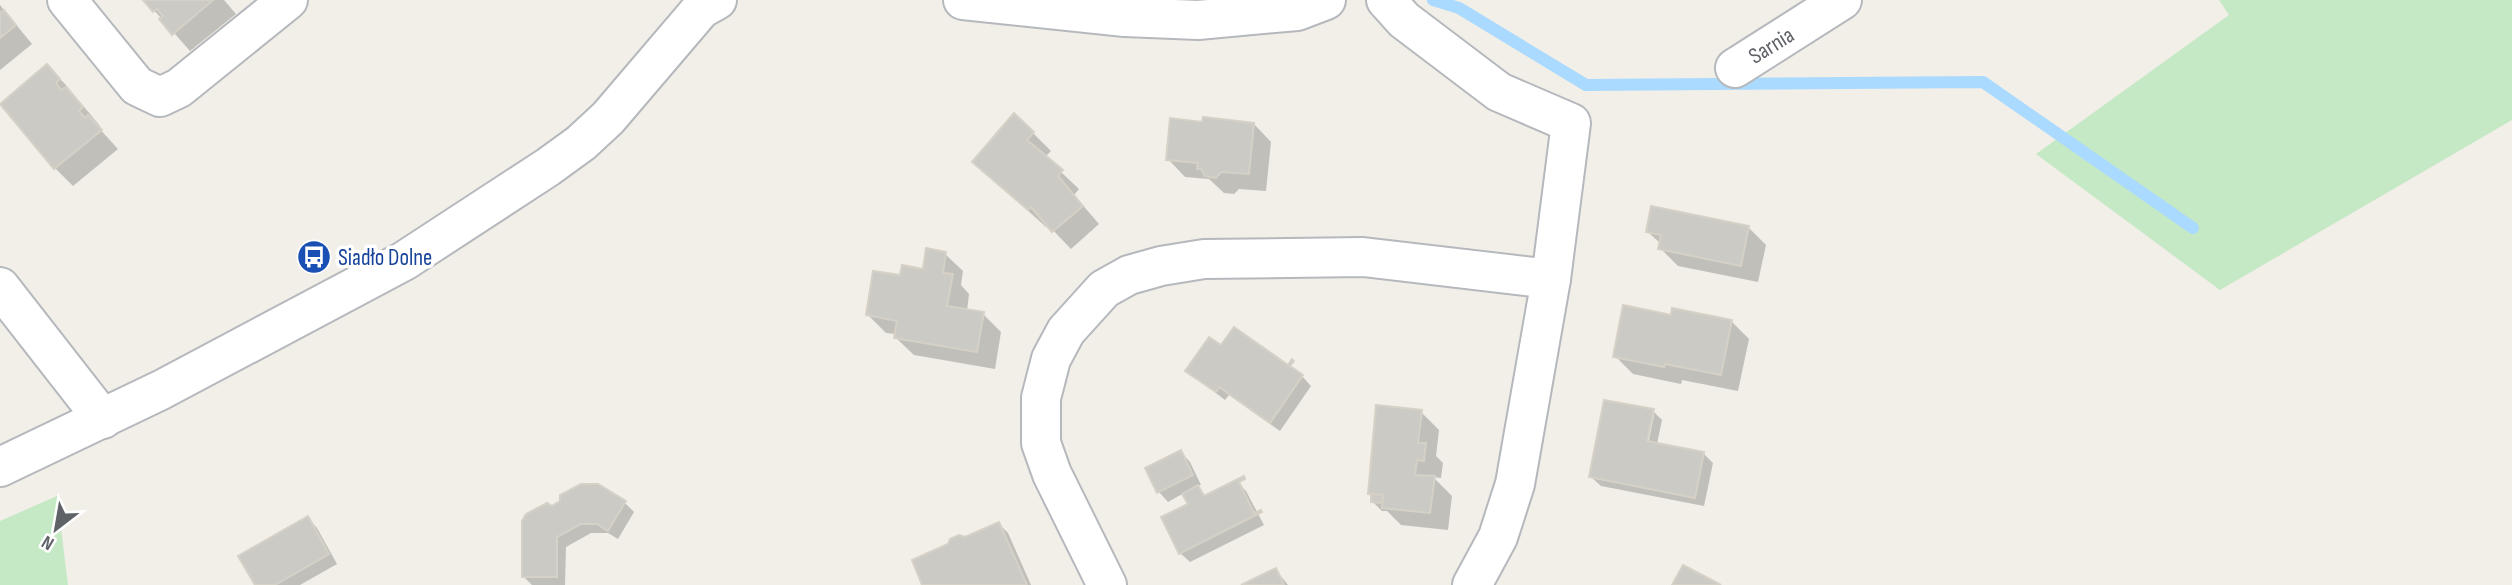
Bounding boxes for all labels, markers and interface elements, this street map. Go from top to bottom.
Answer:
street label: Sarnia [1744,21,1799,71]
bus stop icon: Siadło Dolne [295,238,333,276]
place label: Siadło Dolne [338,244,432,272]
north arrow [21,494,91,564]
text: N [38,530,58,555]

